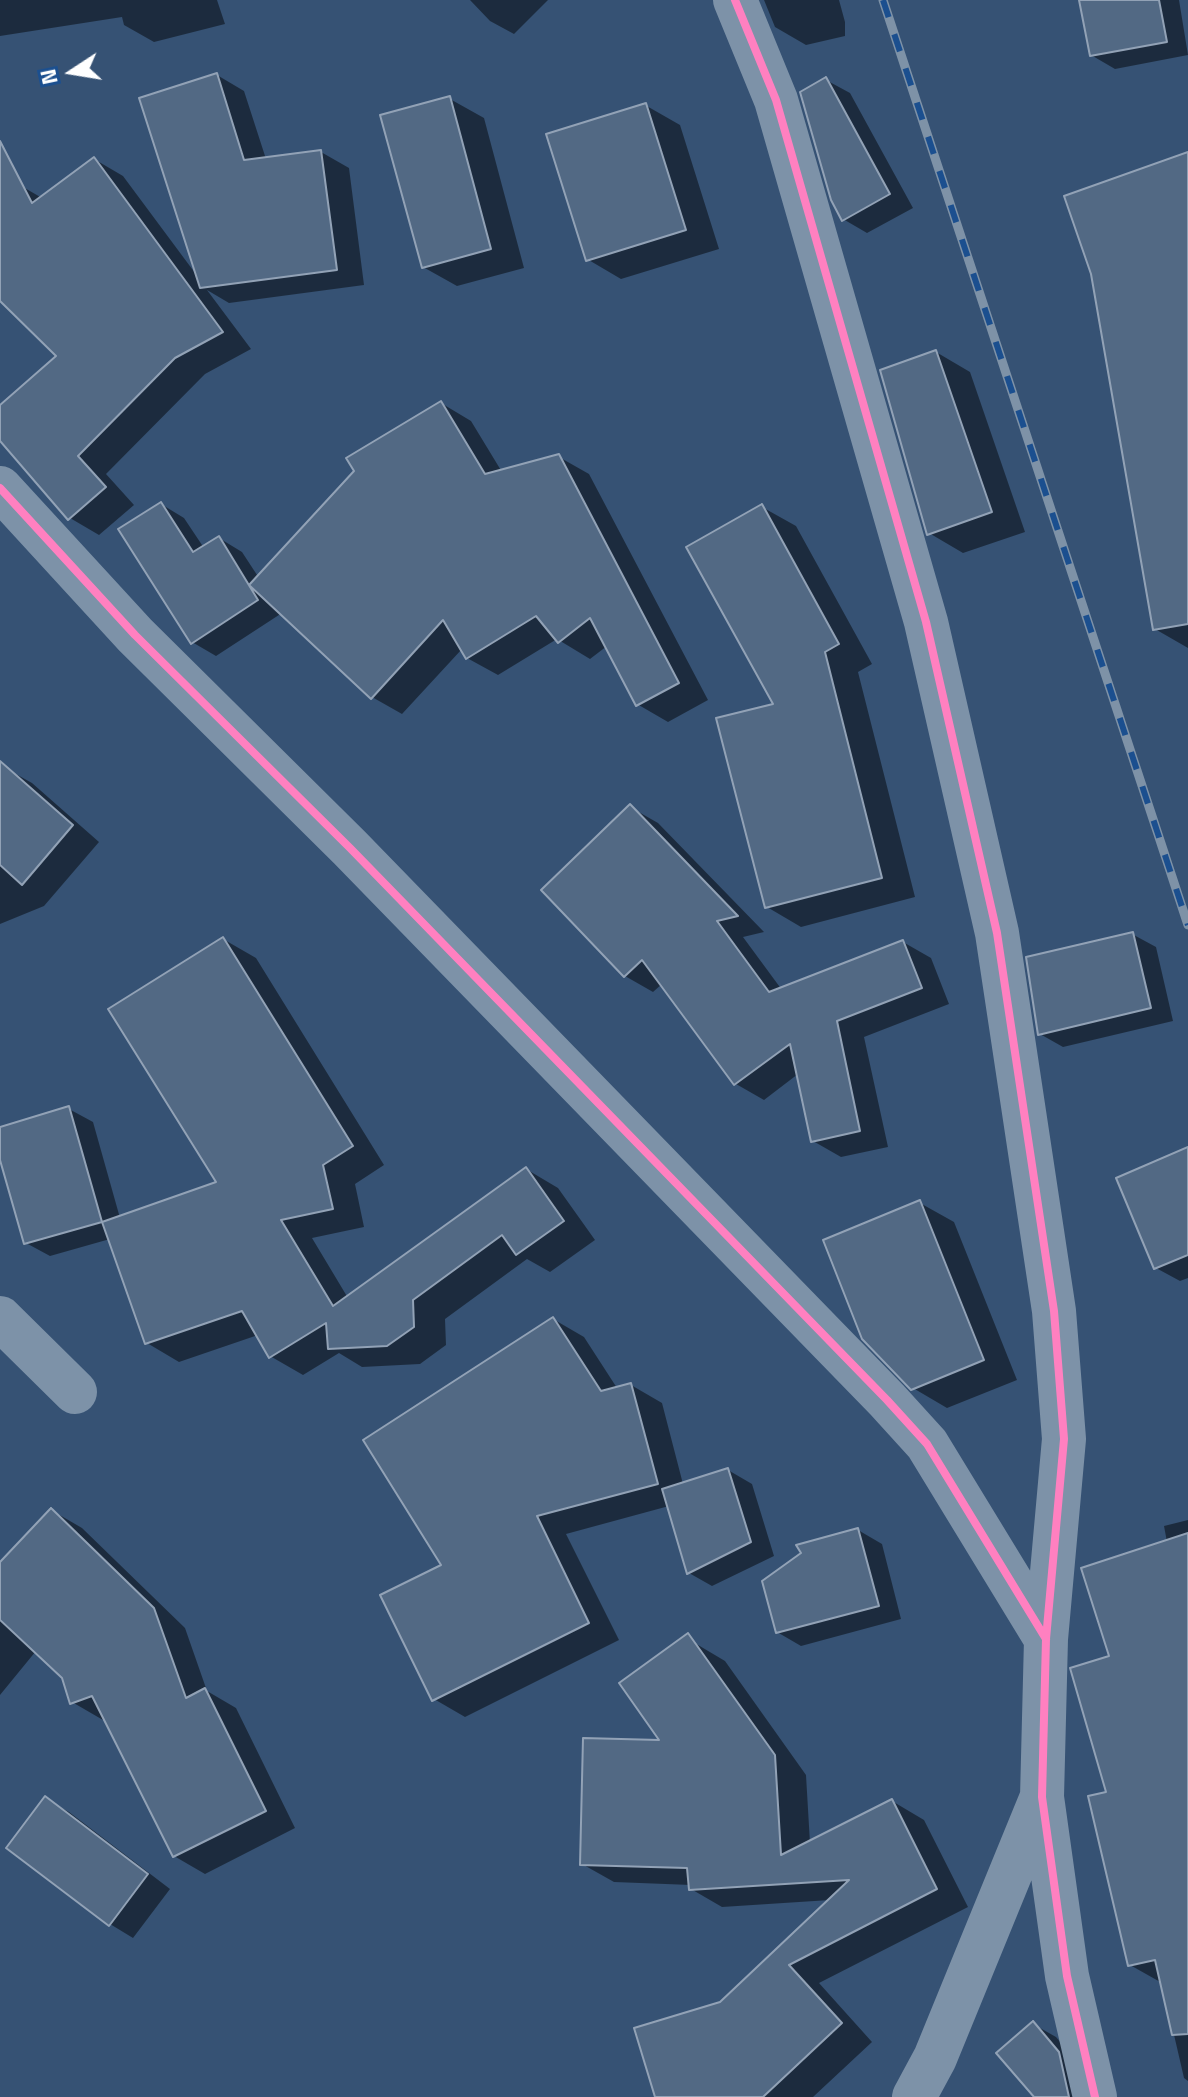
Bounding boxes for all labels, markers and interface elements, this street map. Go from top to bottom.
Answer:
north arrow [32,32,112,112]
text: N [30,66,67,88]

